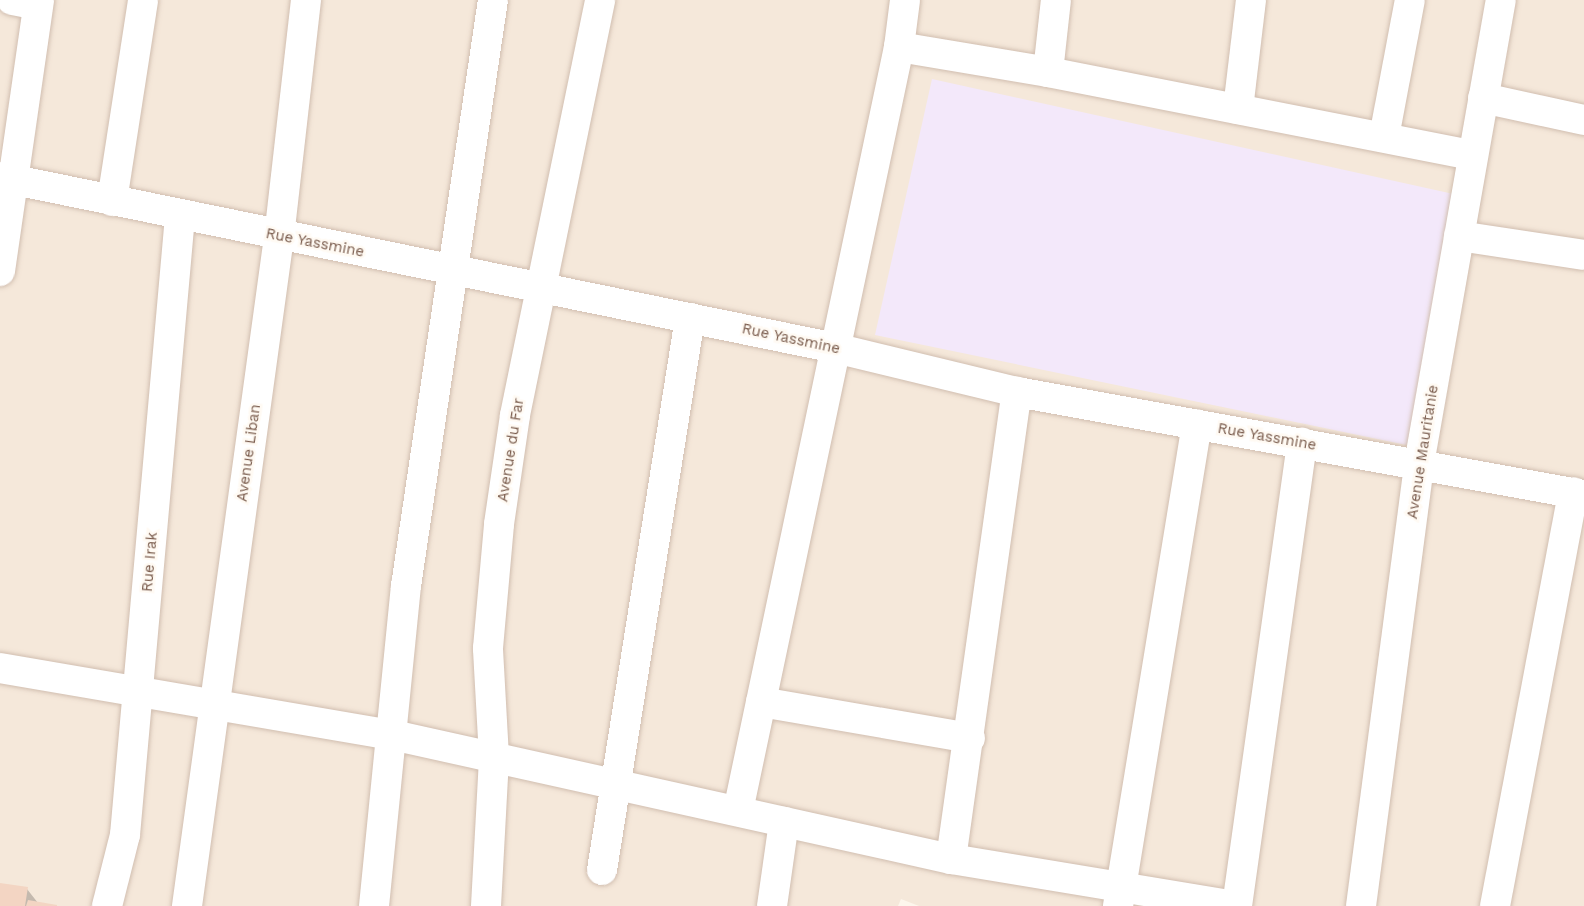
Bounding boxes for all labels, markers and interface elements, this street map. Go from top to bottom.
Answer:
street label: Rue Yassmine [264,225,366,261]
street label: Rue Yassmine [740,320,842,358]
street label: Avenue Mauritanie [1404,384,1442,520]
street label: Avenue du Far [494,397,528,503]
street label: Avenue Liban [233,403,265,503]
street label: Rue Yassmine [1216,419,1318,455]
street label: Rue Irak [138,531,162,593]

